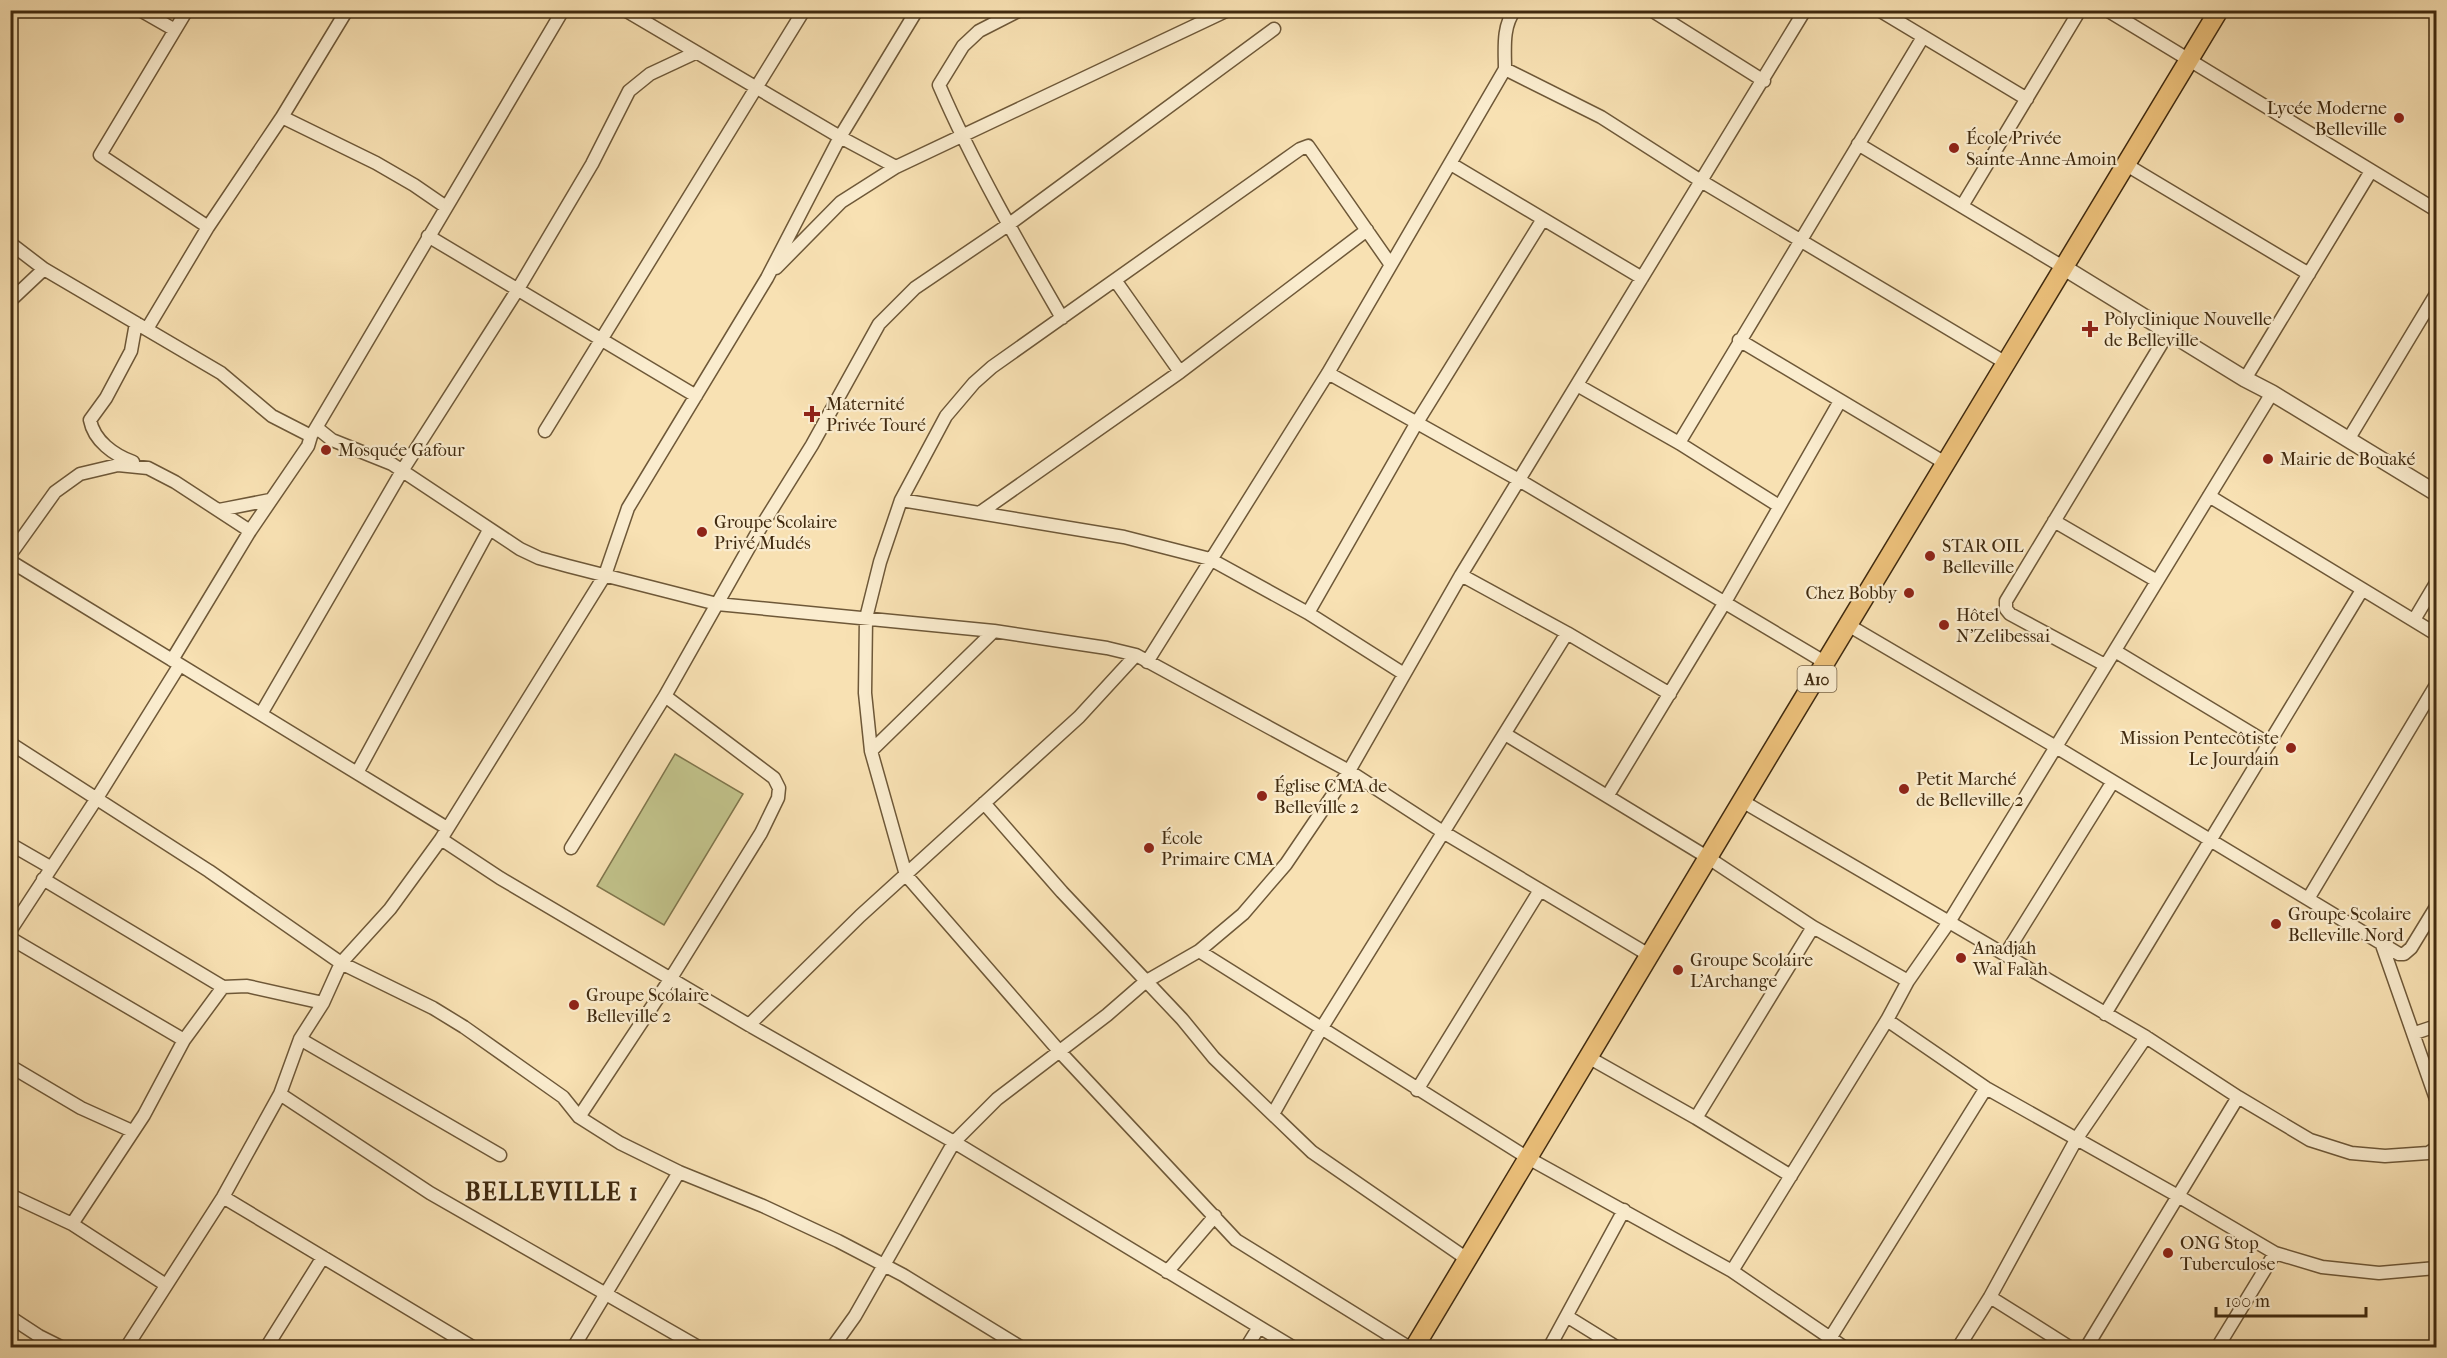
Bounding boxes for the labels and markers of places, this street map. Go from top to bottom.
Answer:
place label: Lycée Moderne Belleville [2267,98,2387,140]
marker: Lycée Moderne Belleville [2392,111,2406,125]
place label: École Privée Sainte-Anne-Amoin [1966,127,2117,170]
marker: École Privée Sainte-Anne-Amoin [1947,141,1961,155]
place label: Polyclinique Nouvelle de Belleville [2104,309,2272,351]
marker: Polyclinique Nouvelle de Belleville [2081,320,2099,338]
place label: Maternité Privée Touré [826,394,926,436]
marker: Maternité Privée Touré [803,405,821,423]
place label: Mosquée Gafour [338,440,465,461]
marker: Mosquée Gafour [319,443,333,457]
place label: Mairie de Bouaké [2280,449,2415,470]
marker: Mairie de Bouaké [2261,452,2275,466]
place label: Groupe Scolaire Privé Mudés [714,512,837,554]
marker: Groupe Scolaire Privé Mudés [695,525,709,539]
place label: STAR OIL Belleville [1942,536,2024,578]
marker: STAR OIL Belleville [1923,549,1937,563]
place label: Chez Bobby [1805,583,1898,604]
marker: Chez Bobby [1902,586,1916,600]
place label: Hôtel N'Zelibessai [1956,605,2051,647]
marker: Hôtel N'Zelibessai [1937,618,1951,632]
place label: Mission Pentecôtiste Le Jourdain [2120,728,2280,770]
marker: Mission Pentecôtiste Le Jourdain [2284,741,2298,755]
place label: Petit Marché de Belleville 2 [1916,769,2024,811]
place label: Église CMA de Belleville 2 [1274,775,1387,818]
marker: Petit Marché de Belleville 2 [1897,782,1911,796]
marker: Église CMA de Belleville 2 [1255,789,1269,803]
place label: École Primaire CMA [1161,827,1274,870]
marker: École Primaire CMA [1142,841,1156,855]
place label: Groupe Scolaire Belleville Nord [2288,904,2411,946]
marker: Groupe Scolaire Belleville Nord [2269,917,2283,931]
place label: Anadjah Wal Falah [1972,938,2048,980]
place label: Groupe Scolaire L'Archange [1690,950,1813,992]
marker: Anadjah Wal Falah [1954,951,1968,965]
marker: Groupe Scolaire L'Archange [1671,963,1685,977]
place label: Groupe Scolaire Belleville 2 [586,985,709,1027]
marker: Groupe Scolaire Belleville 2 [567,998,581,1012]
place label: ONG Stop Tuberculose [2180,1233,2275,1275]
marker: ONG Stop Tuberculose [2161,1246,2175,1260]

